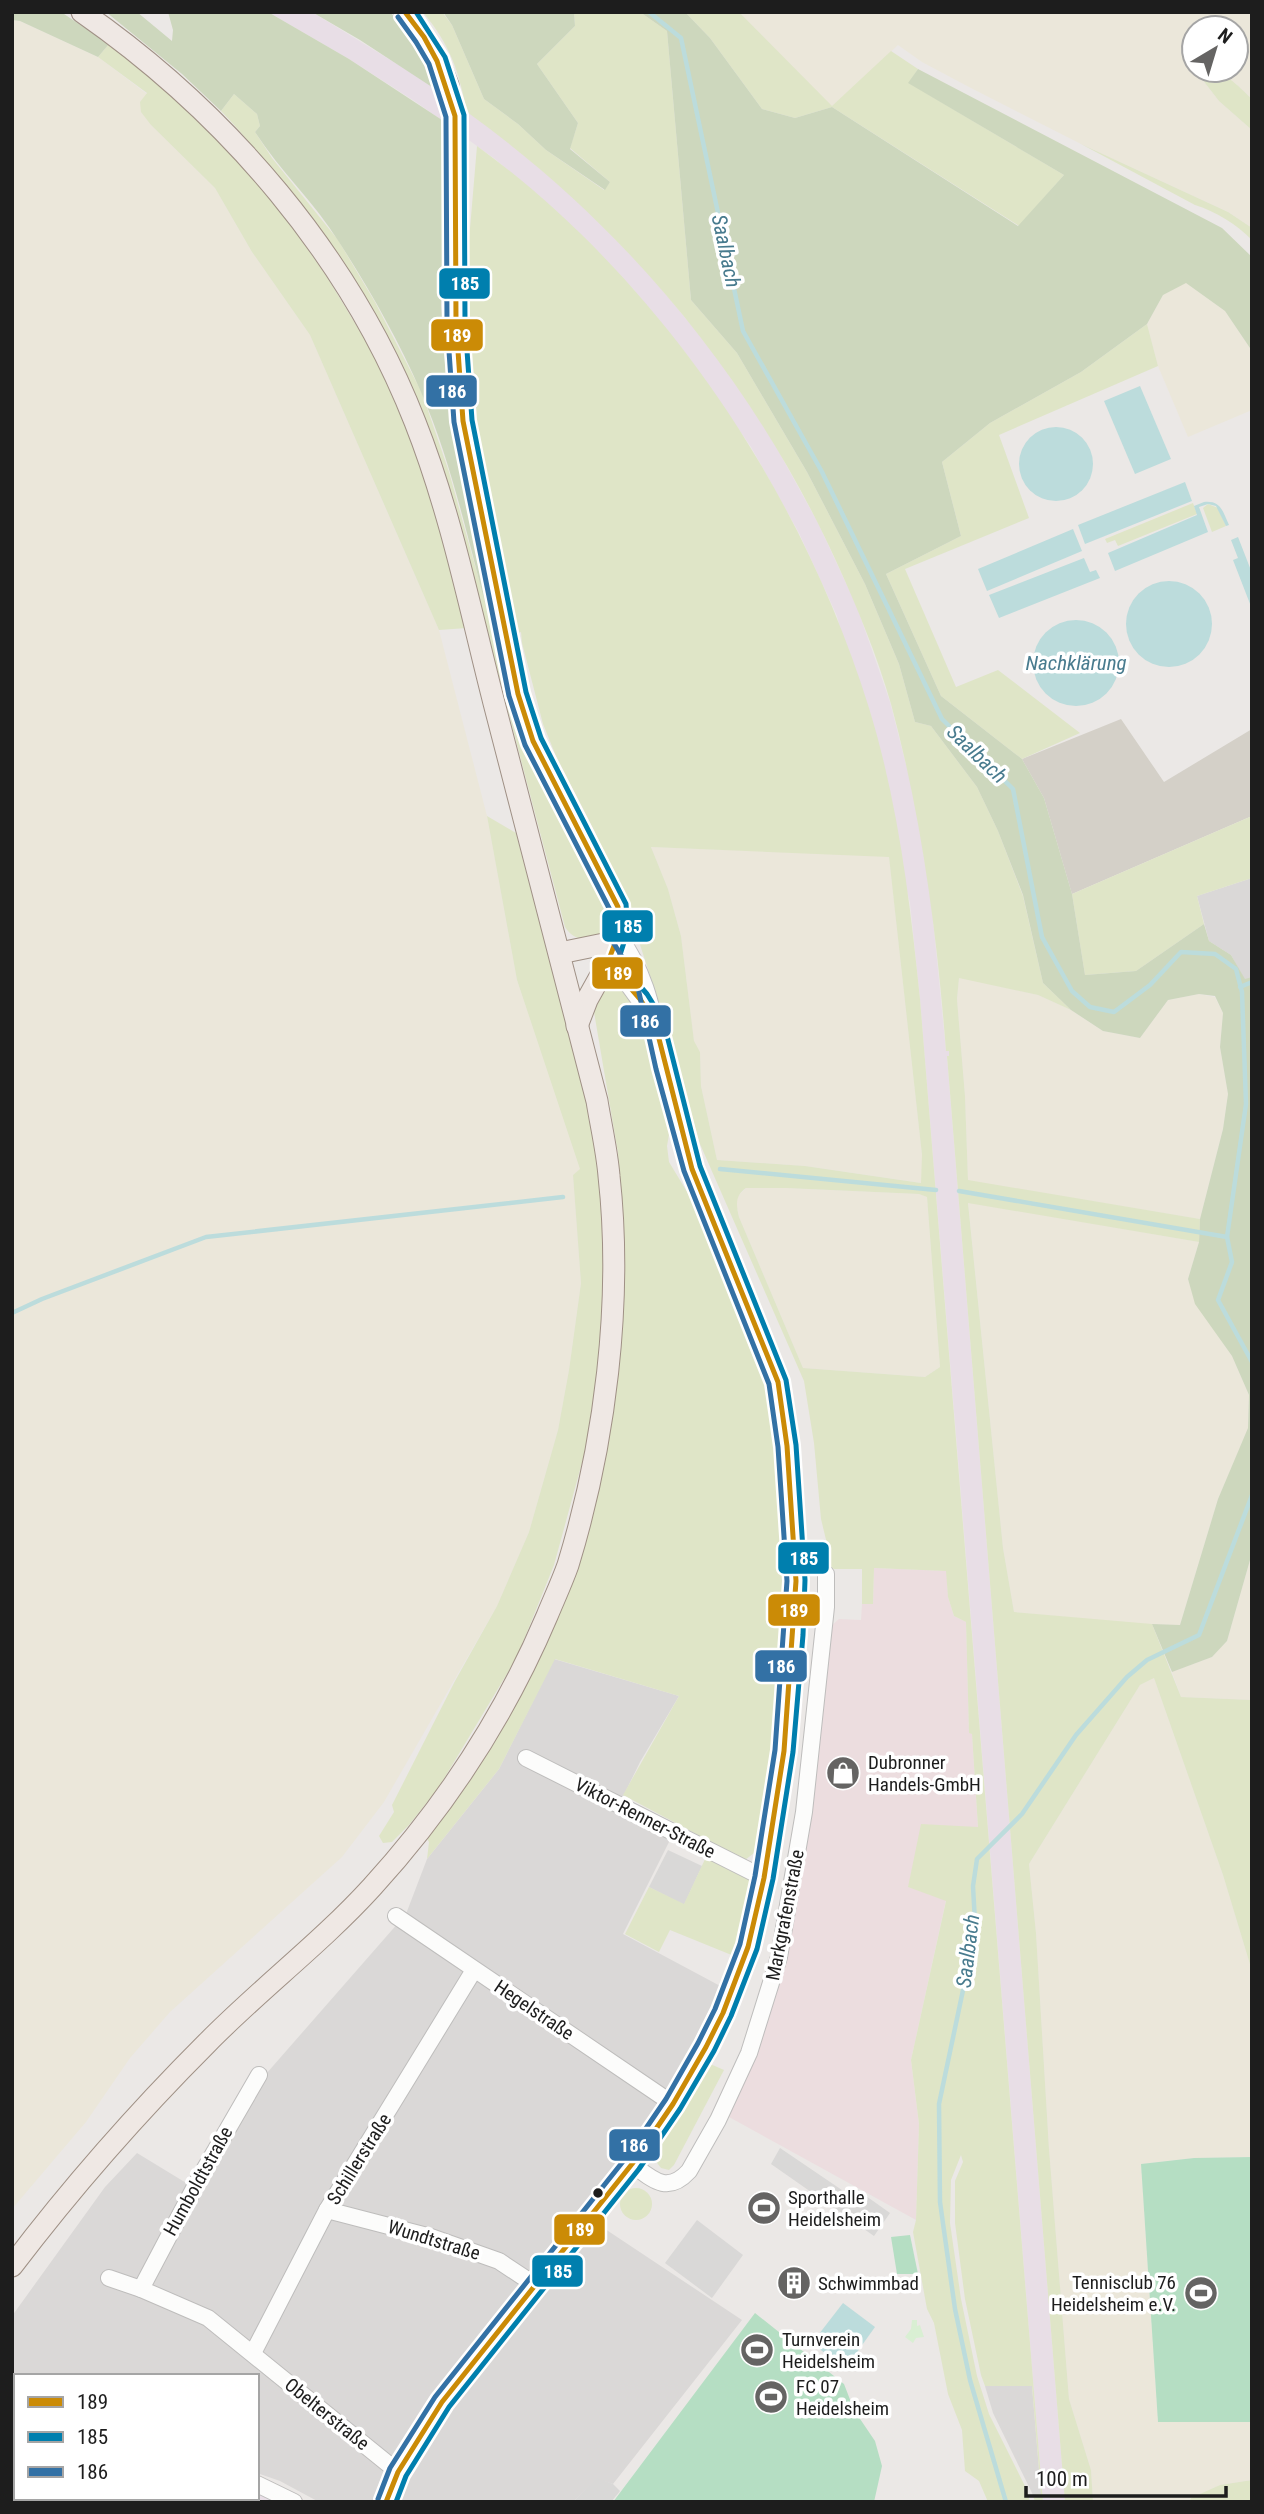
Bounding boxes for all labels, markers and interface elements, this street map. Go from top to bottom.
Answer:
north arrow [1180,14,1250,84]
text: N [1213,23,1237,49]
water label: Saalbach [707,212,745,290]
line badge: 185 [438,267,491,300]
text: 185 [451,272,479,295]
line badge: 189 [430,318,484,352]
text: 189 [443,324,471,347]
line badge: 186 [425,374,478,408]
text: 186 [438,380,466,403]
water label: Nachklärung [1025,651,1127,675]
water label: Saalbach [942,720,1012,788]
line badge: 185 [601,909,654,943]
text: 185 [614,915,642,938]
line badge: 189 [591,956,644,990]
text: 189 [604,962,632,985]
line badge: 186 [619,1004,672,1038]
text: 186 [631,1010,659,1033]
line badge: 185 [777,1541,830,1575]
text: 185 [790,1547,818,1570]
line badge: 189 [767,1593,821,1627]
text: 189 [780,1599,808,1622]
line badge: 186 [754,1649,808,1683]
text: 186 [767,1655,795,1678]
place label: Dubronner Handels-GmbH [868,1751,981,1796]
shop icon: Dubronner Handels-GmbH [824,1754,862,1792]
street label: Viktor-Renner-Straße [571,1773,719,1863]
street label: Markgrafenstraße [761,1847,809,1982]
water label: Saalbach [952,1913,984,1989]
street label: Hegelstraße [490,1975,578,2045]
street label: Schillerstraße [322,2109,396,2209]
street label: Humboldtstraße [159,2122,237,2240]
line badge: 186 [608,2128,661,2162]
text: 186 [620,2134,648,2157]
unlabelled marker [591,2186,605,2200]
place label: Sporthalle Heidelsheim [788,2186,881,2231]
sports icon: Sporthalle Heidelsheim [745,2189,783,2227]
line badge: 189 [553,2213,606,2246]
street label: Wundtstraße [385,2215,483,2265]
text: 189 [566,2218,594,2241]
line badge: 185 [531,2254,584,2288]
text: 185 [544,2260,572,2283]
building icon: Schwimmbad [775,2264,813,2302]
place label: Tennisclub 76 Heidelsheim e.V. [1051,2271,1176,2316]
place label: Schwimmbad [818,2272,919,2295]
sports icon: Tennisclub 76 Heidelsheim e.V. [1182,2274,1220,2312]
place label: Turnverein Heidelsheim [782,2328,875,2373]
sports icon: Turnverein Heidelsheim [738,2331,776,2369]
street label: Obelterstraße [280,2373,374,2455]
legend [14,2374,259,2500]
place label: FC 07 Heidelsheim [796,2375,889,2420]
sports icon: FC 07 Heidelsheim [752,2378,790,2416]
text: 189 [77,2390,108,2414]
text: 185 [77,2425,108,2449]
scale bar [1026,2454,1226,2498]
text: 186 [77,2460,108,2484]
text: 100 m [1036,2467,1088,2491]

